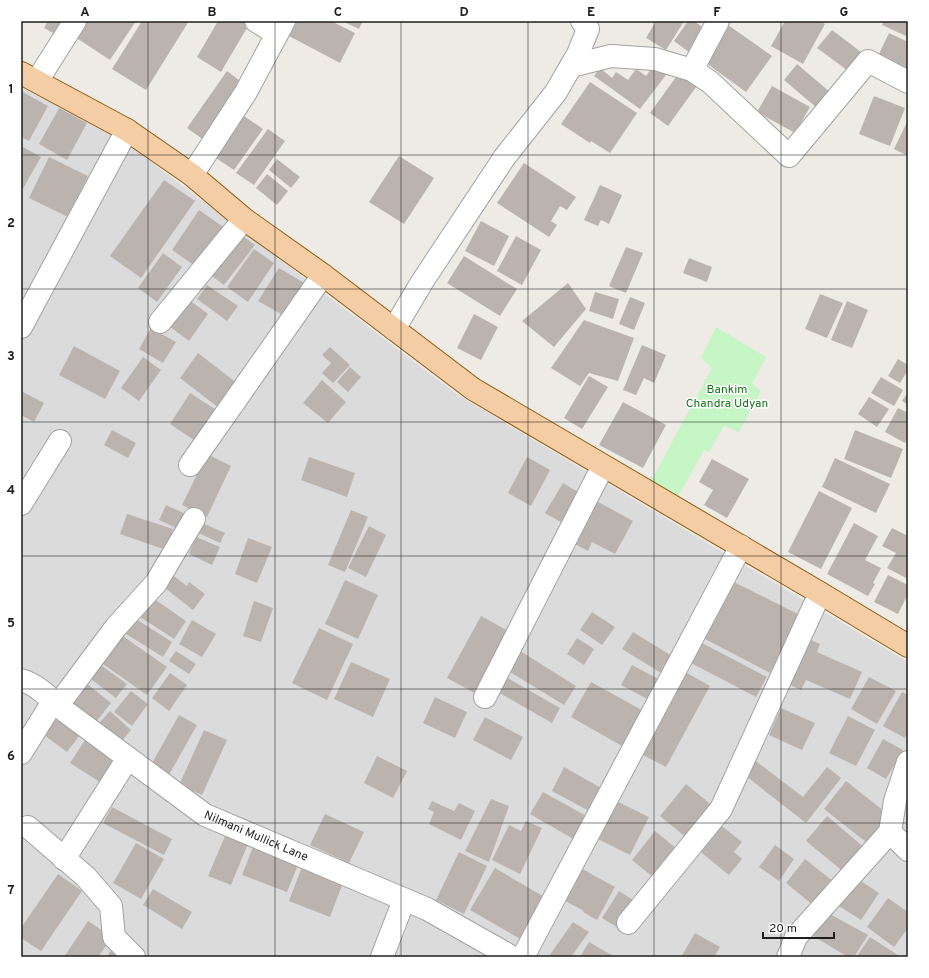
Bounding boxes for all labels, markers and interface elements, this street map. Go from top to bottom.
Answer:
text: A [80,5,90,21]
text: B [208,5,217,21]
text: C [334,5,342,21]
text: D [459,5,469,21]
text: E [587,5,595,21]
text: F [713,5,721,21]
text: G [840,5,849,21]
text: 1 [8,82,14,98]
text: 2 [7,216,15,232]
text: 3 [7,349,15,365]
park label: Bankim Chandra Udyan [686,382,768,412]
text: 4 [7,483,15,499]
text: 5 [7,616,15,632]
text: 6 [7,749,15,765]
street label: Nilmani Mullick Lane [201,807,310,866]
text: 7 [8,883,15,899]
scale bar [763,914,834,940]
text: 20 m [769,921,797,937]

